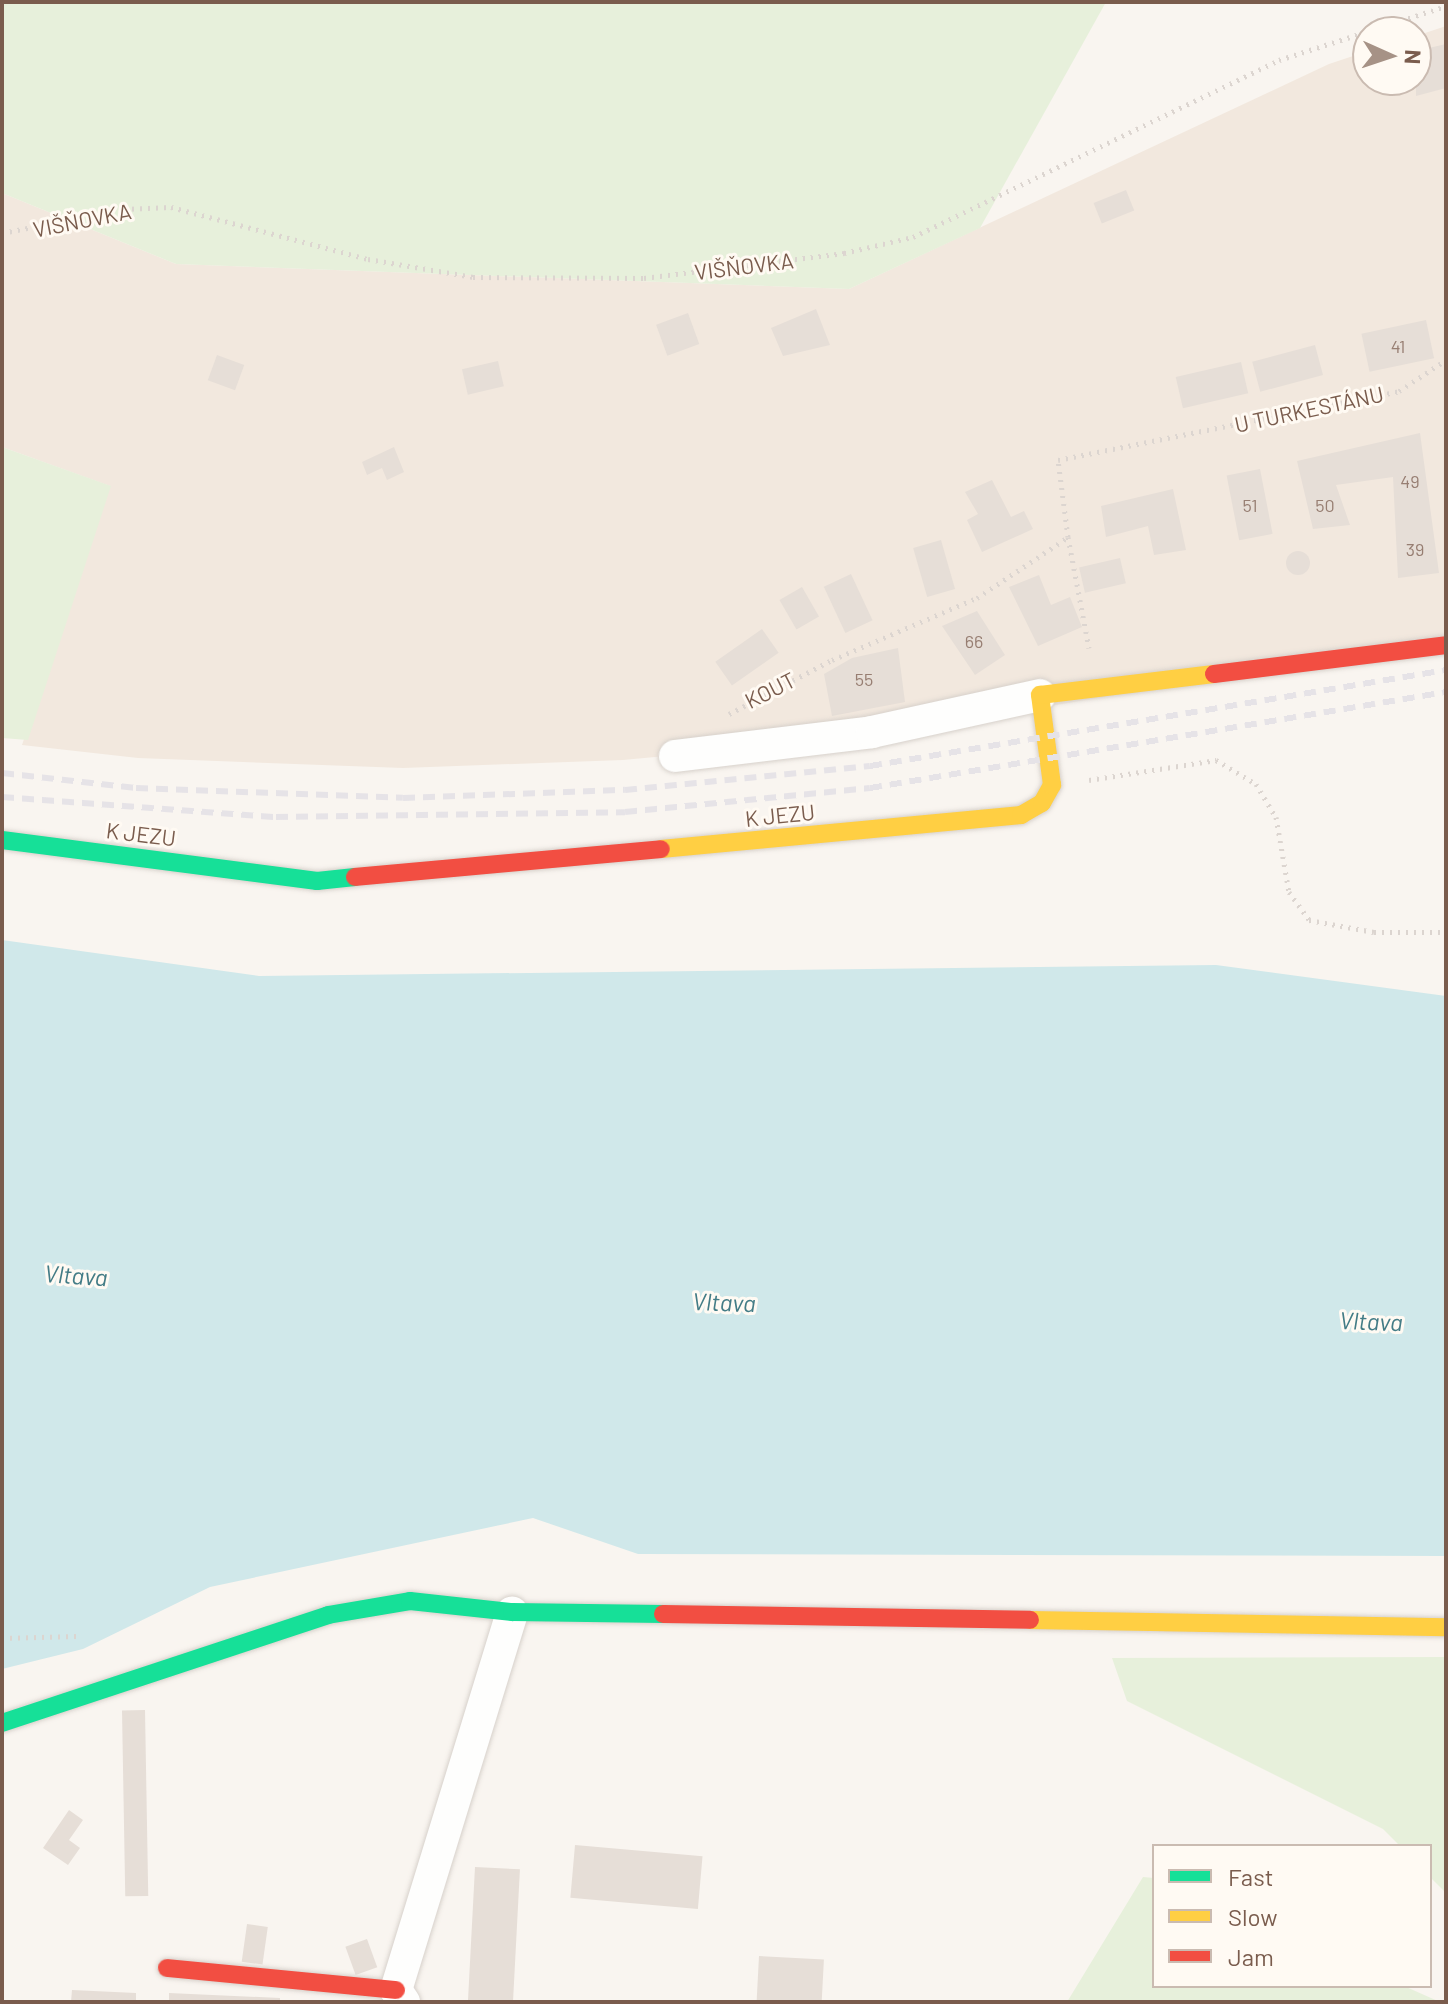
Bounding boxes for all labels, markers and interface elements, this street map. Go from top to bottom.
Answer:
north arrow [1352,16,1432,96]
text: N [1401,49,1427,65]
street label: VIŠŇOVKA [31,198,133,242]
street label: VIŠŇOVKA [693,247,795,285]
house number: 41 [1391,335,1405,357]
street label: U TURKESTÁNU [1232,380,1386,438]
house number: 49 [1400,470,1420,492]
house number: 51 [1242,494,1258,516]
house number: 50 [1315,494,1335,516]
house number: 39 [1406,538,1424,560]
house number: 66 [965,630,983,652]
street label: KOUT [740,666,800,714]
house number: 55 [855,668,873,690]
street label: K JEZU [744,798,816,832]
street label: K JEZU [105,817,177,851]
water label: Vltava [43,1258,109,1292]
water label: Vltava [692,1287,756,1317]
water label: Vltava [1339,1306,1403,1336]
legend [1152,1844,1432,1988]
text: Fast [1228,1862,1273,1891]
text: Slow [1228,1902,1277,1931]
text: Jam [1228,1942,1274,1971]

